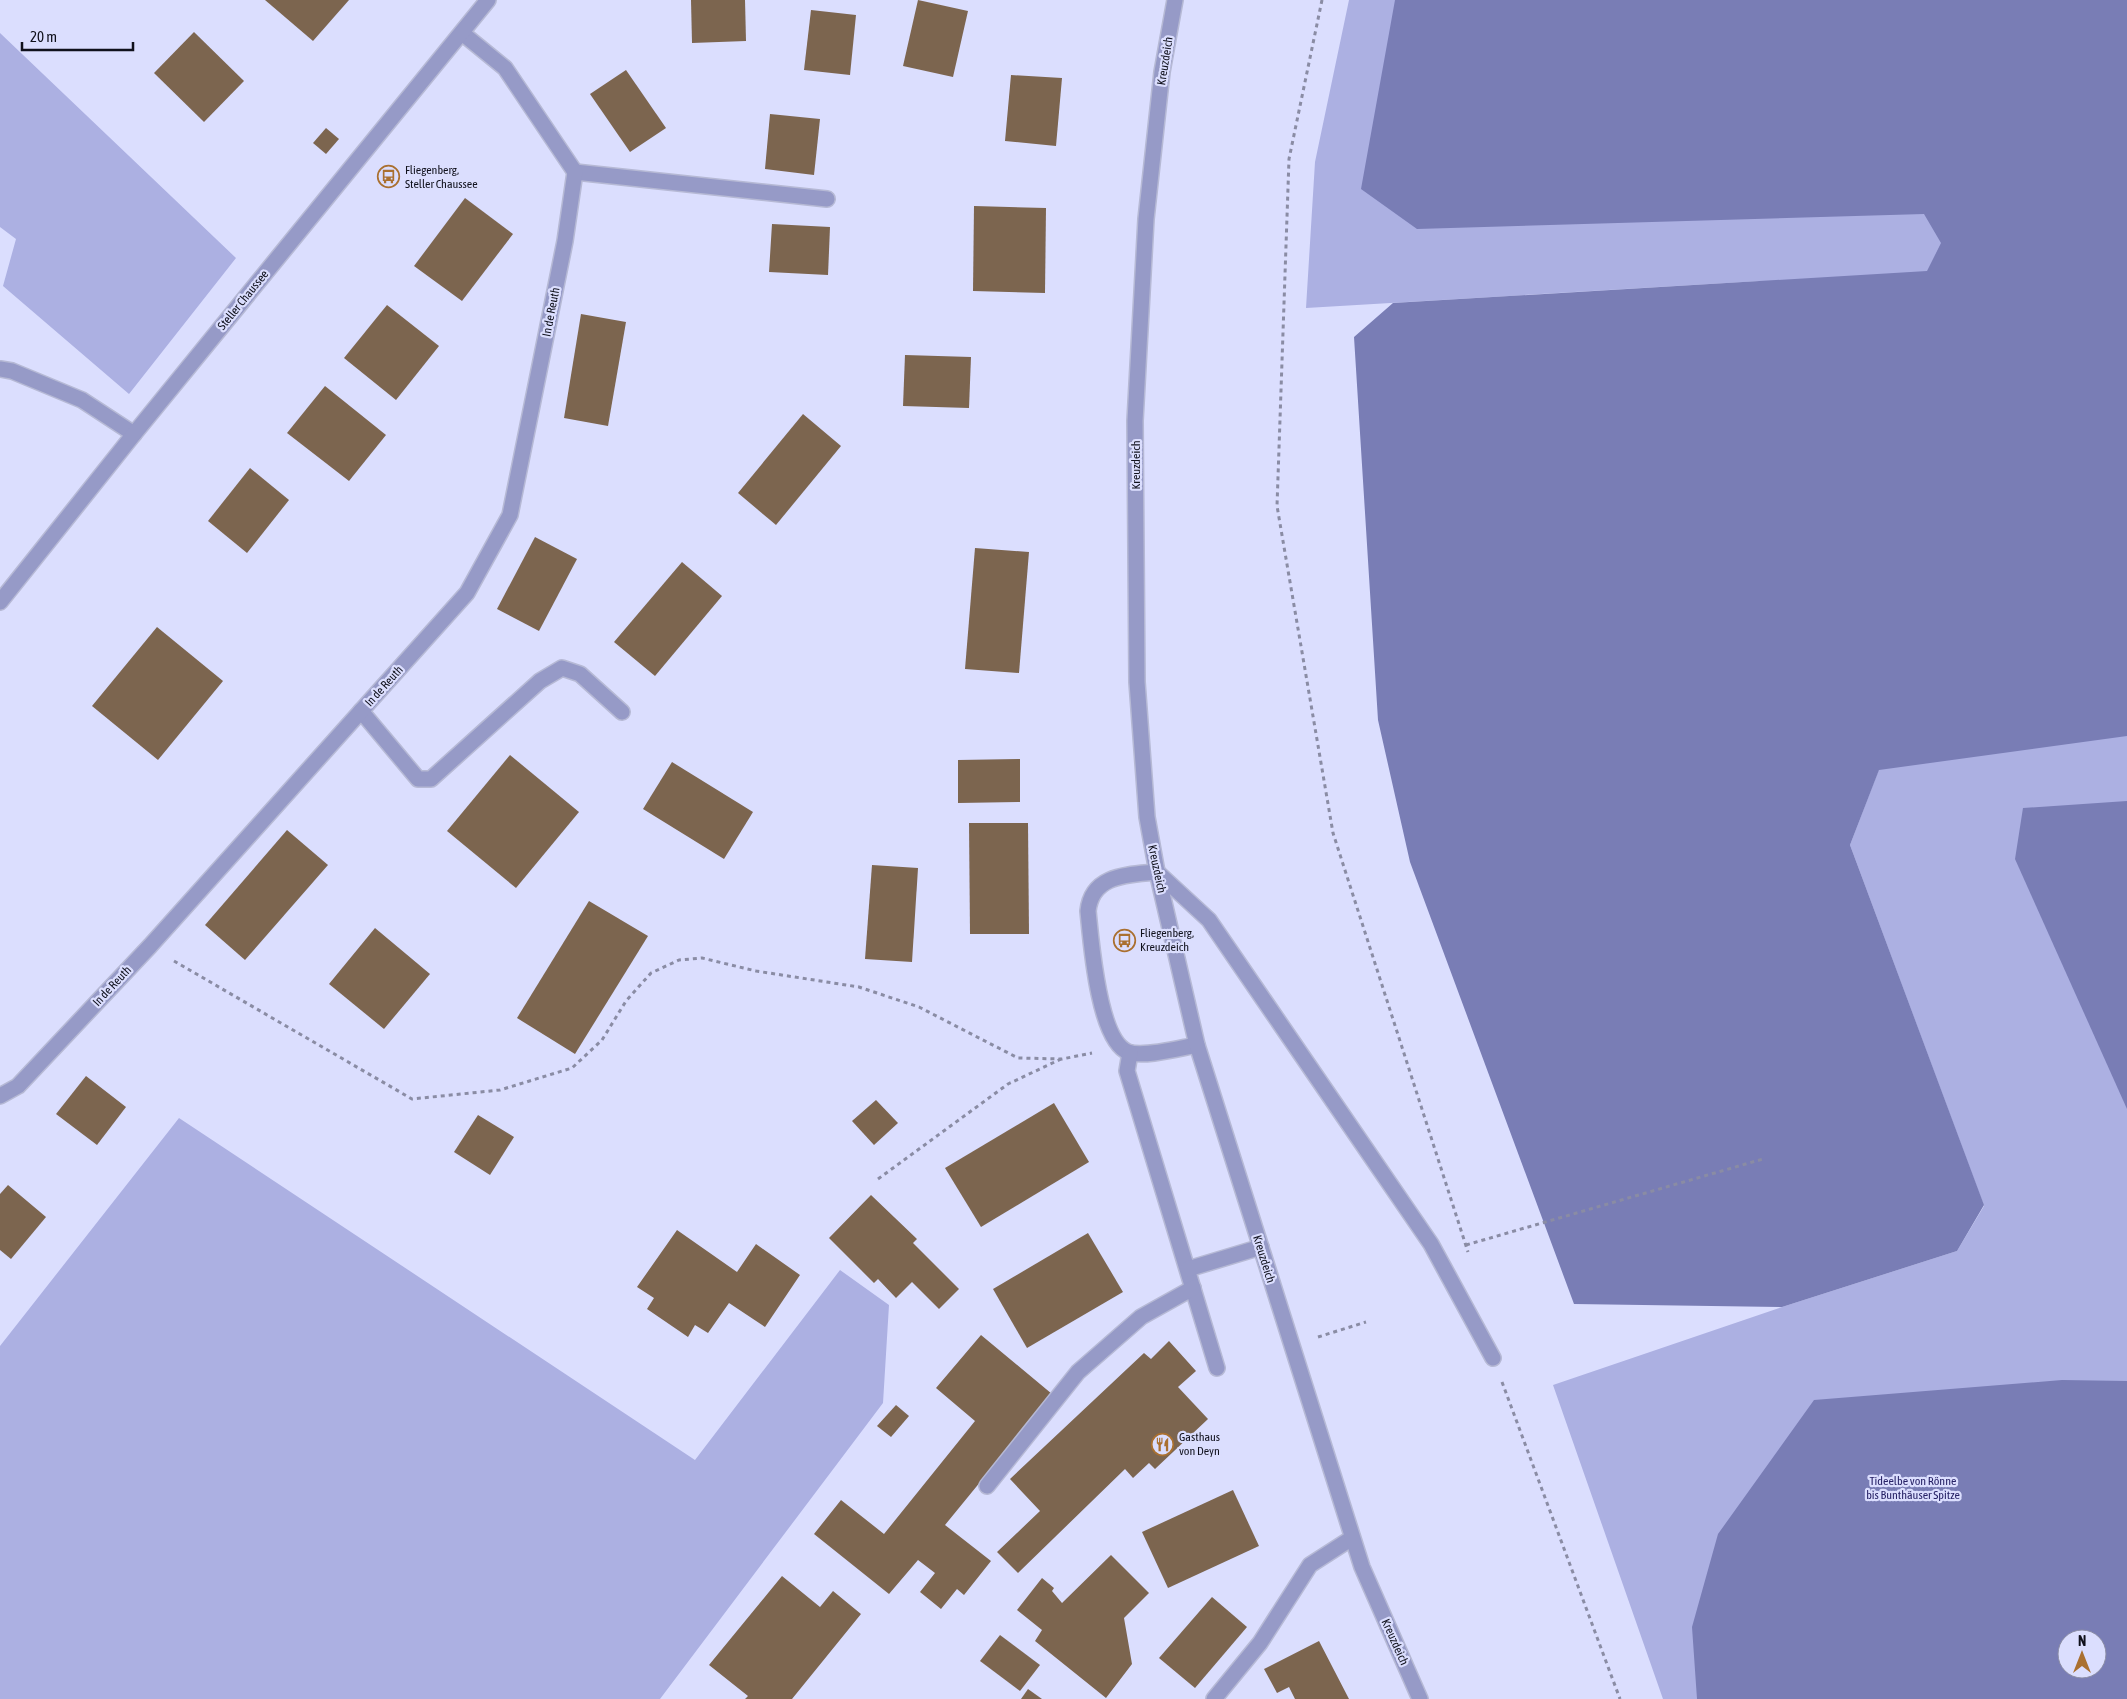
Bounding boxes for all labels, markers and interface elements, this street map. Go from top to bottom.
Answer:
scale bar [22,20,134,52]
text: 20 m [30,28,57,45]
street label: Kreuzdeich [1154,36,1176,86]
place label: Fliegenberg, Steller Chaussee [405,163,478,191]
bus stop icon: Fliegenberg, Steller Chaussee [377,165,401,189]
street label: Steller Chaussee [215,267,271,333]
street label: In de Reuth [539,286,563,338]
street label: Kreuzdeich [1129,440,1143,490]
street label: In de Reuth [362,663,406,709]
street label: Kreuzdeich [1145,844,1169,894]
place label: Fliegenberg, Kreuzdeich [1140,926,1194,954]
bus stop icon: Fliegenberg, Kreuzdeich [1112,928,1136,952]
street label: In de Reuth [90,963,134,1009]
street label: Kreuzdeich [1250,1234,1278,1284]
place label: Gasthaus von Deyn [1179,1430,1220,1458]
restaurant icon: Gasthaus von Deyn [1151,1432,1175,1456]
park label: Tideelbe von Rönne bis Bunthäuser Spitze [1866,1474,1960,1502]
street label: Kreuzdeich [1379,1617,1411,1667]
north arrow [2057,1629,2107,1679]
text: N [2078,1633,2086,1649]

